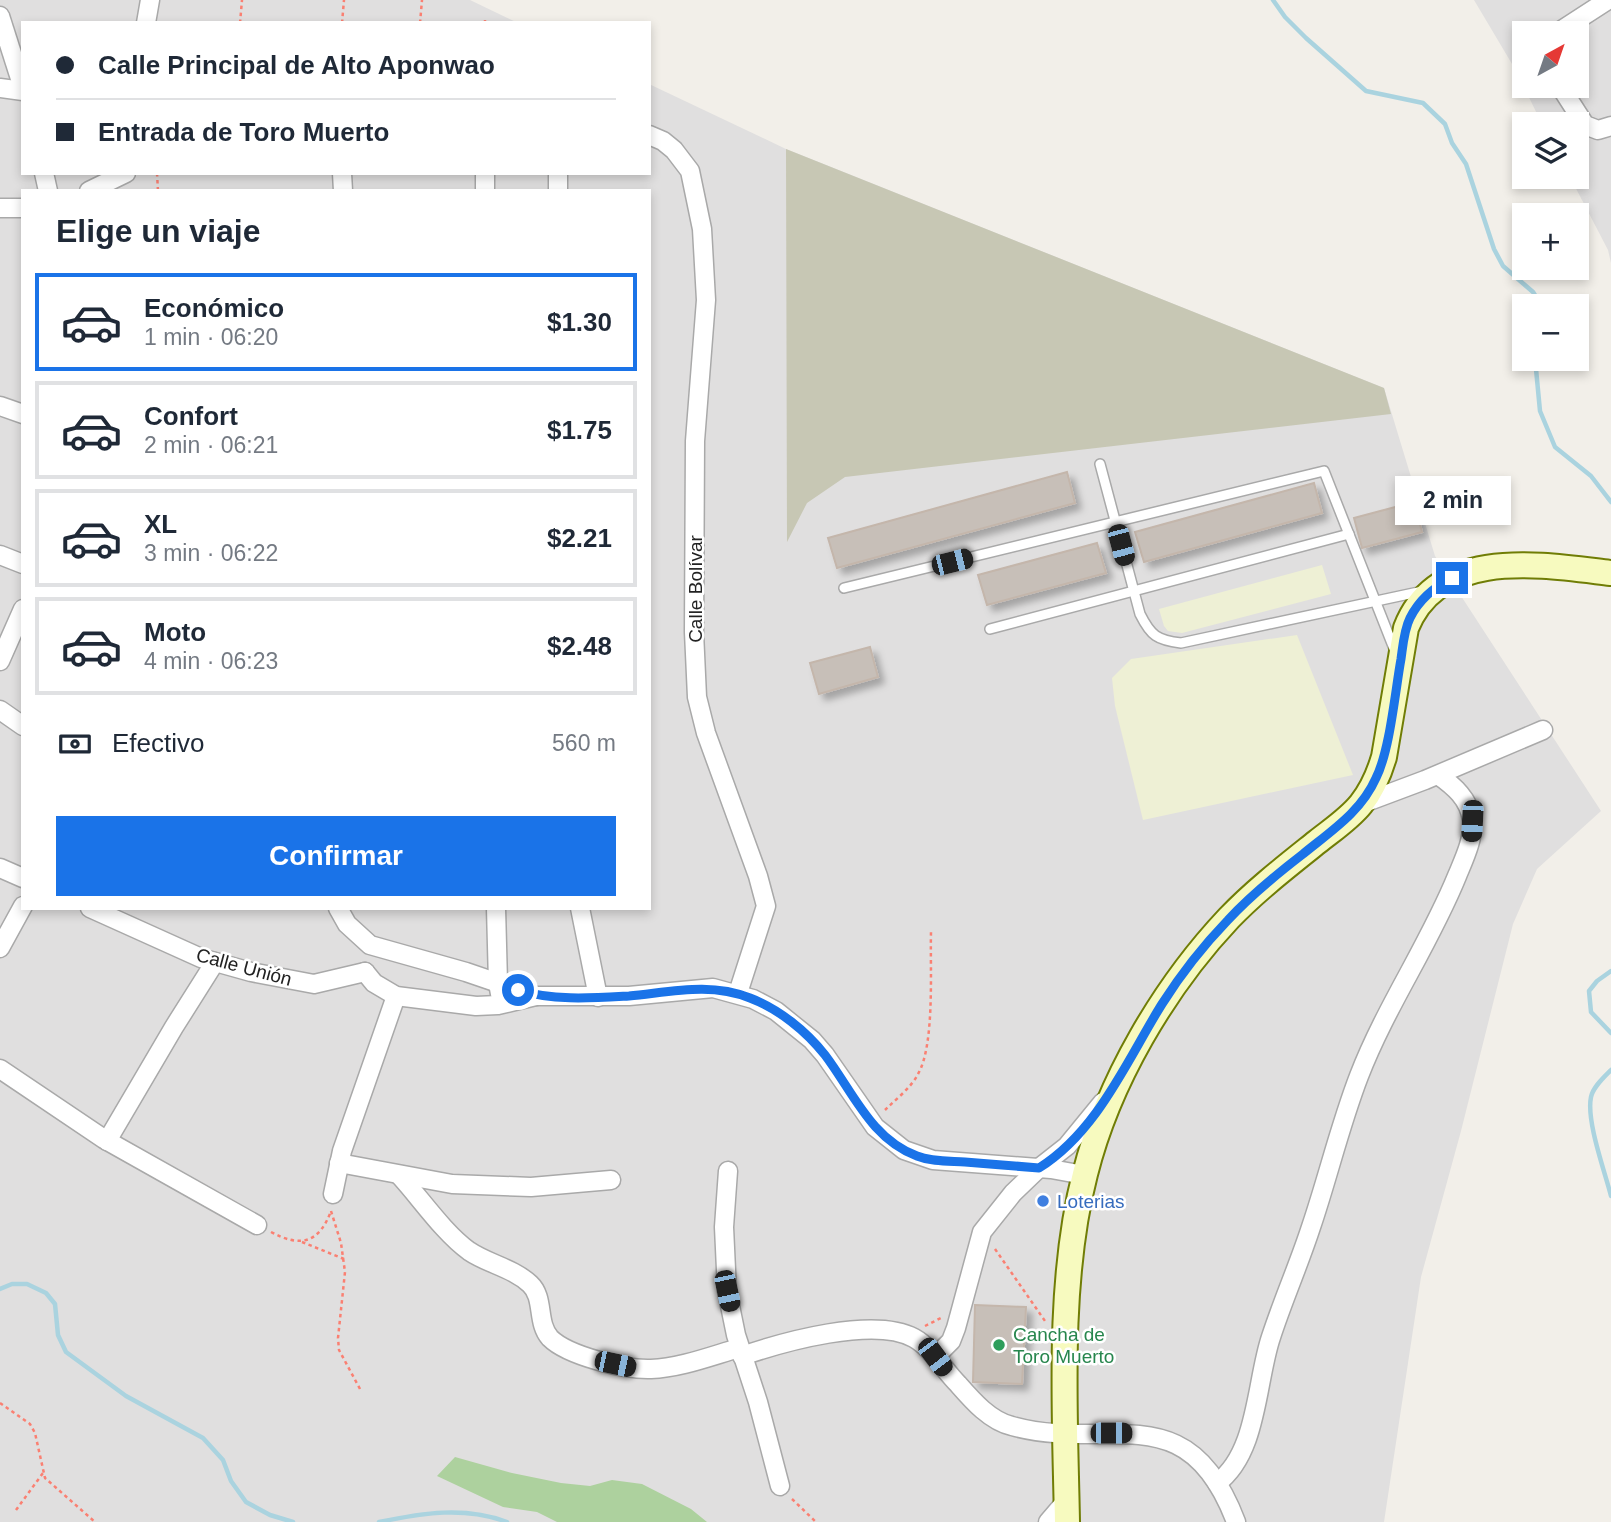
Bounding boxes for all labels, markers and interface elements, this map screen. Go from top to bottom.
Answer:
north arrow [1512,21,1589,98]
map controls [1512,21,1589,371]
text: Calle Principal de Alto Aponwao [98,50,495,80]
button: layers [1512,112,1589,189]
text: Entrada de Toro Muerto [98,117,389,147]
button: + [1512,203,1589,280]
text: Elige un viaje [56,213,261,249]
icon: car [60,291,123,354]
text: Económico [144,293,284,323]
button: − [1512,294,1589,371]
text: $1.30 [547,307,612,337]
text: 1 min · 06:20 [144,324,278,350]
icon: car [60,399,123,462]
text: Confort [144,401,238,431]
text: $1.75 [547,415,612,445]
text: 2 min · 06:21 [144,432,278,458]
callout: 2 min [1394,476,1510,526]
text: 2 min [1423,487,1483,513]
icon: car [60,507,123,570]
text: XL [144,509,177,539]
car [1106,522,1137,568]
text: $2.21 [547,523,612,553]
street label: Calle Bolívar [685,534,706,643]
text: 3 min · 06:22 [144,540,278,566]
car [930,547,975,577]
route end [1436,562,1468,594]
icon: car [60,615,123,678]
text: Moto [144,617,206,647]
text: $2.48 [547,631,612,661]
text: 4 min · 06:23 [144,648,278,674]
icon: cash [56,725,94,763]
text: Efectivo [112,728,205,758]
text: 560 m [552,730,616,756]
car [1461,799,1484,843]
button: Confirmar [56,816,616,896]
street label: Calle Unión [194,944,294,990]
route start [502,974,534,1006]
place label: Loterias [1057,1191,1125,1212]
marker: Loterias [1035,1193,1051,1209]
car [713,1268,742,1314]
place label: Cancha de Toro Muerto [1013,1324,1114,1367]
car [914,1334,957,1380]
marker: Cancha de Toro Muerto [991,1337,1007,1353]
car [593,1349,638,1379]
car [1091,1423,1133,1444]

